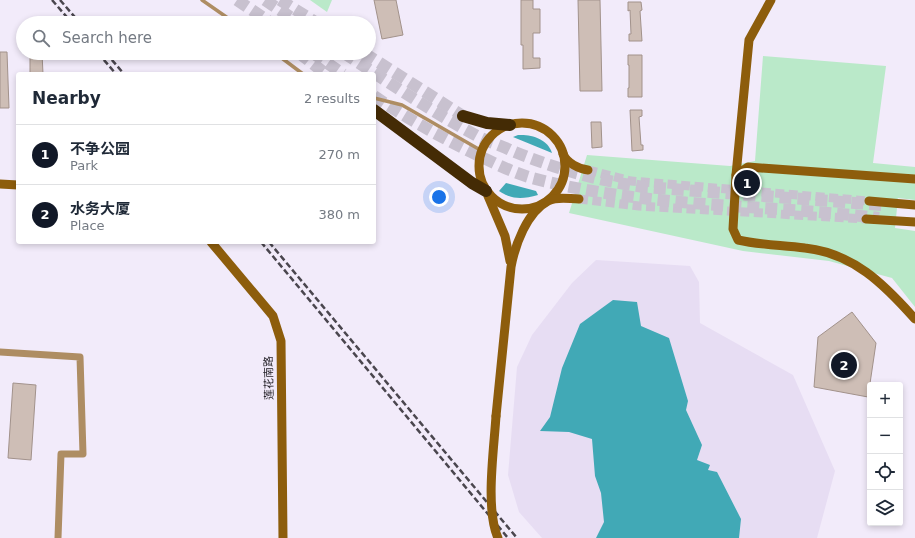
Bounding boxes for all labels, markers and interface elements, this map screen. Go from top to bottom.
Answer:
search box [16,16,376,60]
icon: search [30,27,52,49]
text: Search here [62,29,152,47]
text: Nearby [32,88,101,108]
text: 2 results [304,91,360,106]
text: 不争公园 [70,140,130,158]
text: 1 [40,147,50,162]
text: 270 m [318,147,360,162]
text: Park [70,158,98,173]
pin: 1 [734,168,760,198]
your location [429,187,449,207]
text: 水务大厦 [70,200,130,218]
text: 2 [40,207,50,222]
text: 380 m [318,207,360,222]
text: Place [70,218,105,233]
pin: 2 [831,350,857,380]
street label: 莲花南路 [262,356,276,400]
map controls [867,382,903,526]
button: + [867,382,903,418]
button: − [867,418,903,454]
button: locate [867,454,903,490]
button: layers [867,490,903,526]

